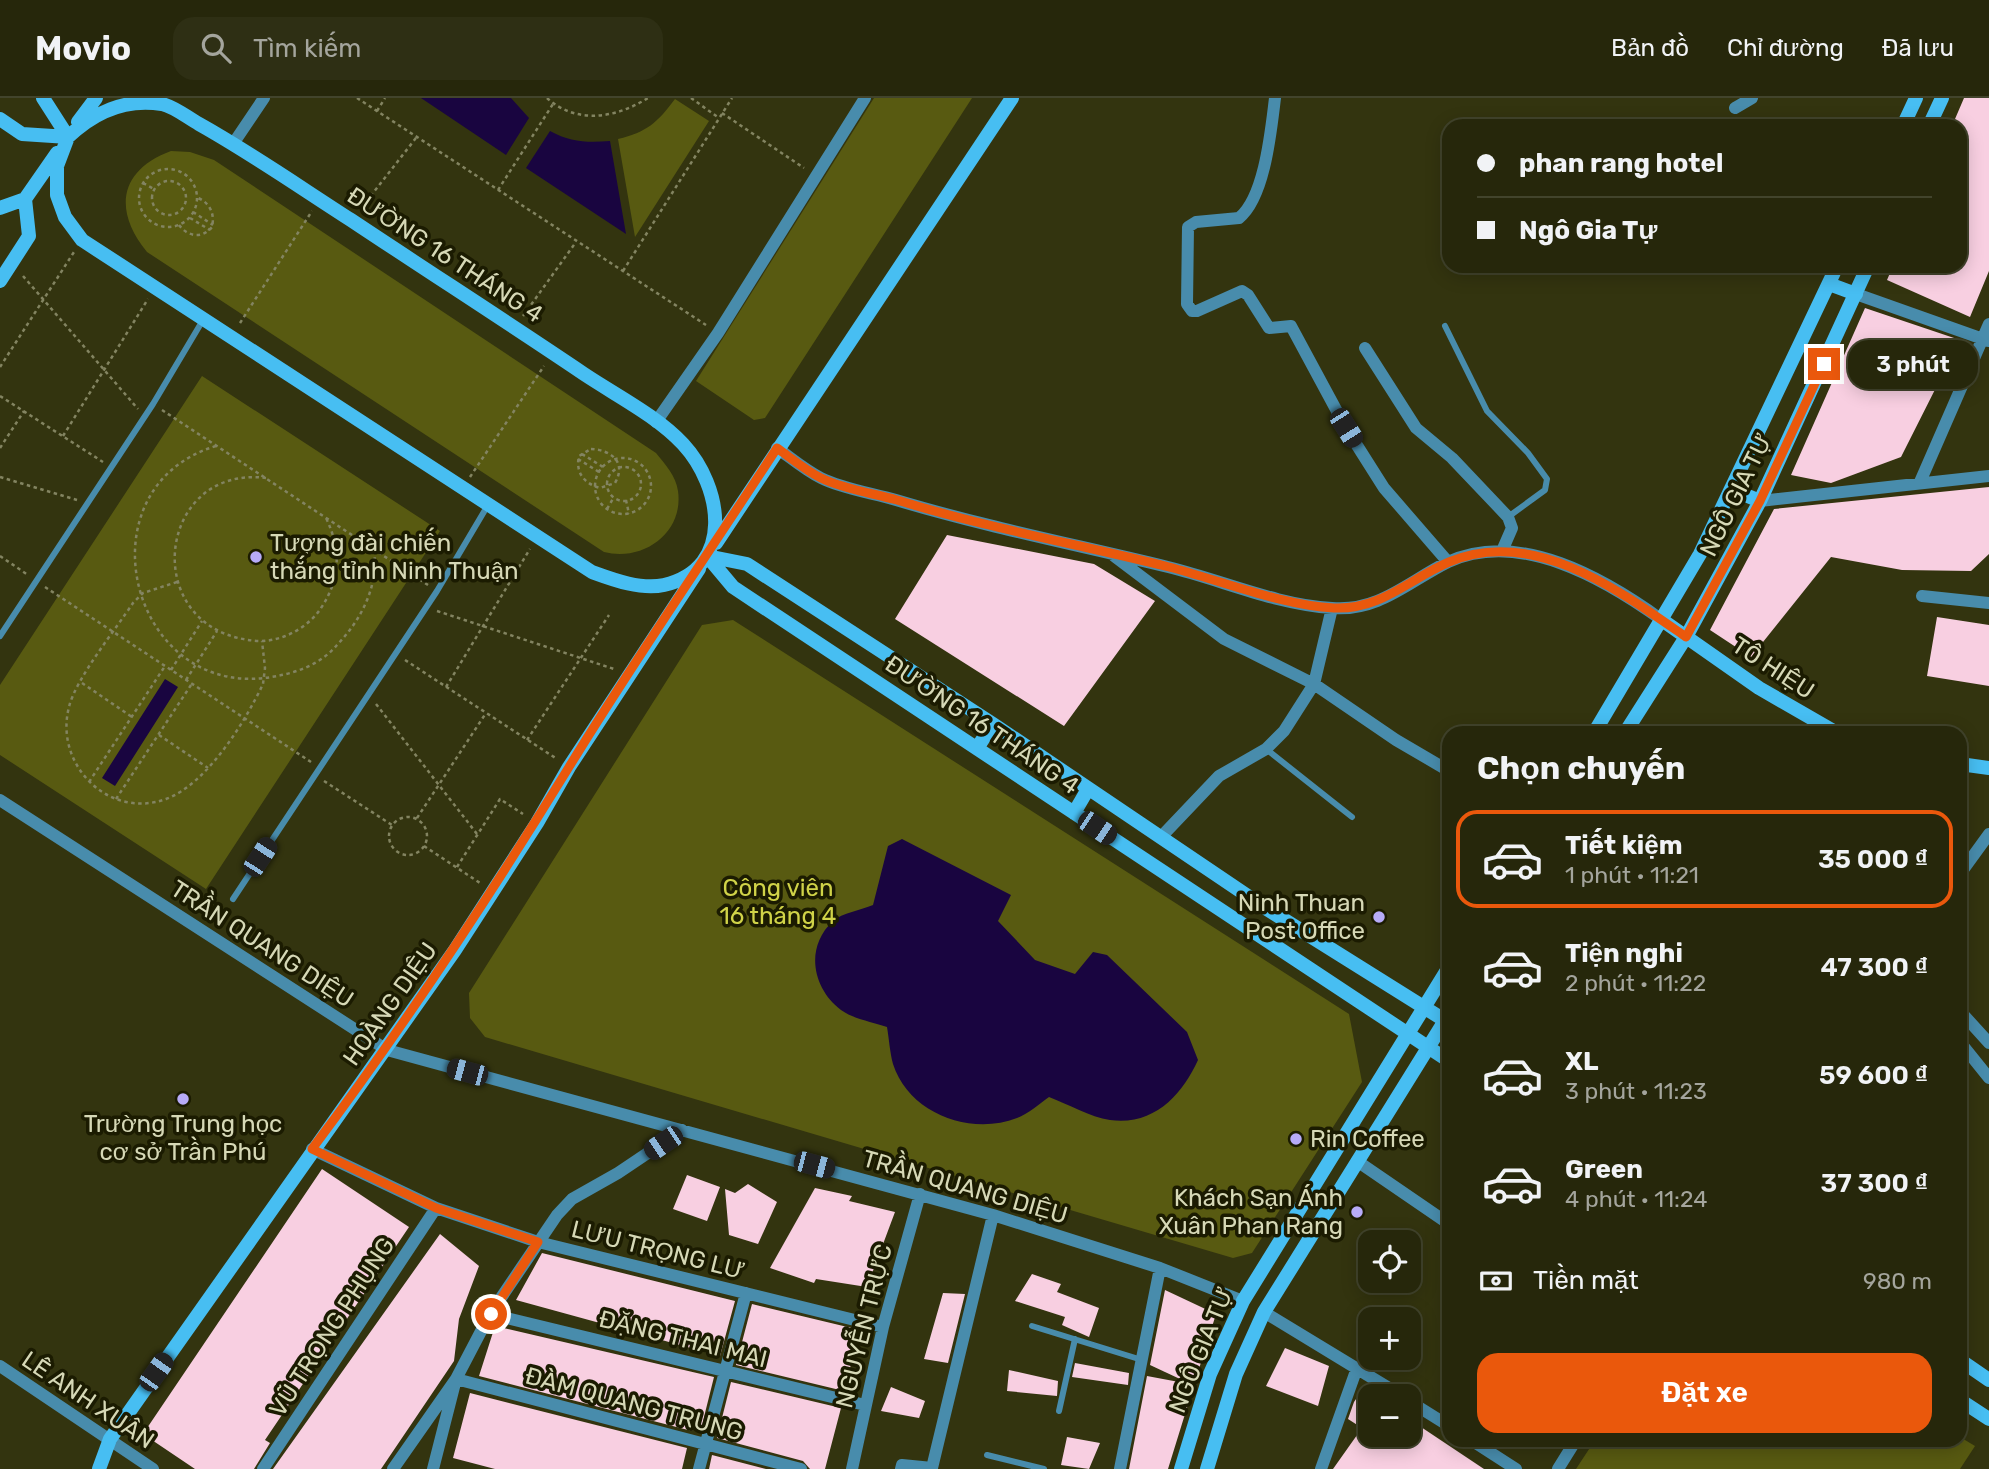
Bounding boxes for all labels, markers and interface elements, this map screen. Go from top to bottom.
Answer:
search box [173,17,663,80]
text: Movio [35,29,131,68]
icon: search [197,29,235,67]
text: Tìm kiếm [253,33,361,64]
text: Bản đồ [1611,34,1689,62]
text: Chỉ đường [1727,34,1844,62]
text: Đã lưu [1882,34,1954,62]
text: phan rang hotel [1519,148,1723,179]
street label: ĐƯỜNG 16 THÁNG 4 [342,181,548,329]
text: Ngô Gia Tự [1519,215,1657,246]
callout: 3 phút [1848,340,1978,388]
route end [1808,348,1840,380]
text: 3 phút [1876,350,1950,378]
car [1326,405,1367,451]
street label: NGÔ GIA TỰ [1694,429,1778,561]
place label: Tượng đài chiến thắng tỉnh Ninh Thuận [270,527,519,585]
marker: Tượng đài chiến thắng tỉnh Ninh Thuận [248,549,264,565]
street label: TÔ HIỆU [1727,631,1819,705]
street label: ĐƯỜNG 16 THÁNG 4 [880,650,1084,800]
text: Chọn chuyến [1477,749,1685,787]
car [1074,808,1121,848]
icon: car [1481,828,1544,891]
text: Tiết kiệm [1565,830,1683,861]
car [240,834,281,880]
text: 35 000 ₫ [1818,844,1928,875]
text: 1 phút · 11:21 [1565,861,1699,889]
street label: TRẦN QUANG DIỆU [166,871,361,1013]
park label: Công viên 16 tháng 4 [719,874,837,930]
place label: Ninh Thuan Post Office [1238,889,1365,945]
marker: Ninh Thuan Post Office [1371,909,1387,925]
icon: car [1481,936,1544,999]
street label: HOÀNG DIỆU [337,937,443,1071]
text: Tiện nghi [1565,938,1683,969]
text: 47 300 ₫ [1820,952,1928,983]
text: 2 phút · 11:22 [1565,969,1706,997]
icon: car [1481,1044,1544,1107]
text: XL [1565,1046,1598,1077]
car [444,1056,491,1088]
text: 59 600 ₫ [1819,1060,1928,1091]
text: 3 phút · 11:23 [1565,1077,1707,1105]
marker: Trường Trung học cơ sở Trần Phú [175,1091,191,1107]
place label: Trường Trung học cơ sở Trần Phú [84,1110,282,1166]
car [640,1123,687,1163]
place label: Rin Coffee [1310,1125,1425,1153]
marker: Rin Coffee [1288,1131,1304,1147]
street label: TRẦN QUANG DIỆU [859,1140,1072,1230]
car [791,1149,838,1181]
icon: car [1481,1152,1544,1215]
text: Green [1565,1154,1643,1185]
text: 37 300 ₫ [1820,1168,1928,1199]
place label: Khách Sạn Ánh Xuân Phan Rang [1159,1184,1343,1240]
text: 4 phút · 11:24 [1565,1185,1707,1213]
marker: Khách Sạn Ánh Xuân Phan Rang [1349,1204,1365,1220]
street label: LƯU TRỌNG LƯ [569,1215,747,1285]
map controls [1358,1230,1421,1447]
button: locate [1358,1230,1421,1293]
street label: VŨ TRỌNG PHỤNG [264,1232,400,1422]
street label: NGUYỄN TRỰC [827,1240,898,1411]
icon: cash [1477,1262,1515,1300]
text: Tiền mặt [1533,1265,1639,1296]
text: 980 m [1863,1267,1932,1295]
street label: NGÔ GIA TỰ [1163,1283,1239,1417]
route start [475,1298,507,1330]
street label: ĐẶNG THAI MAI [596,1305,770,1373]
button: + [1358,1307,1421,1370]
street label: LÊ ANH XUÂN [17,1345,159,1455]
car [136,1349,177,1395]
button: Đặt xe [1477,1353,1932,1433]
street label: ĐÀM QUANG TRUNG [522,1361,746,1447]
button: − [1358,1384,1421,1447]

